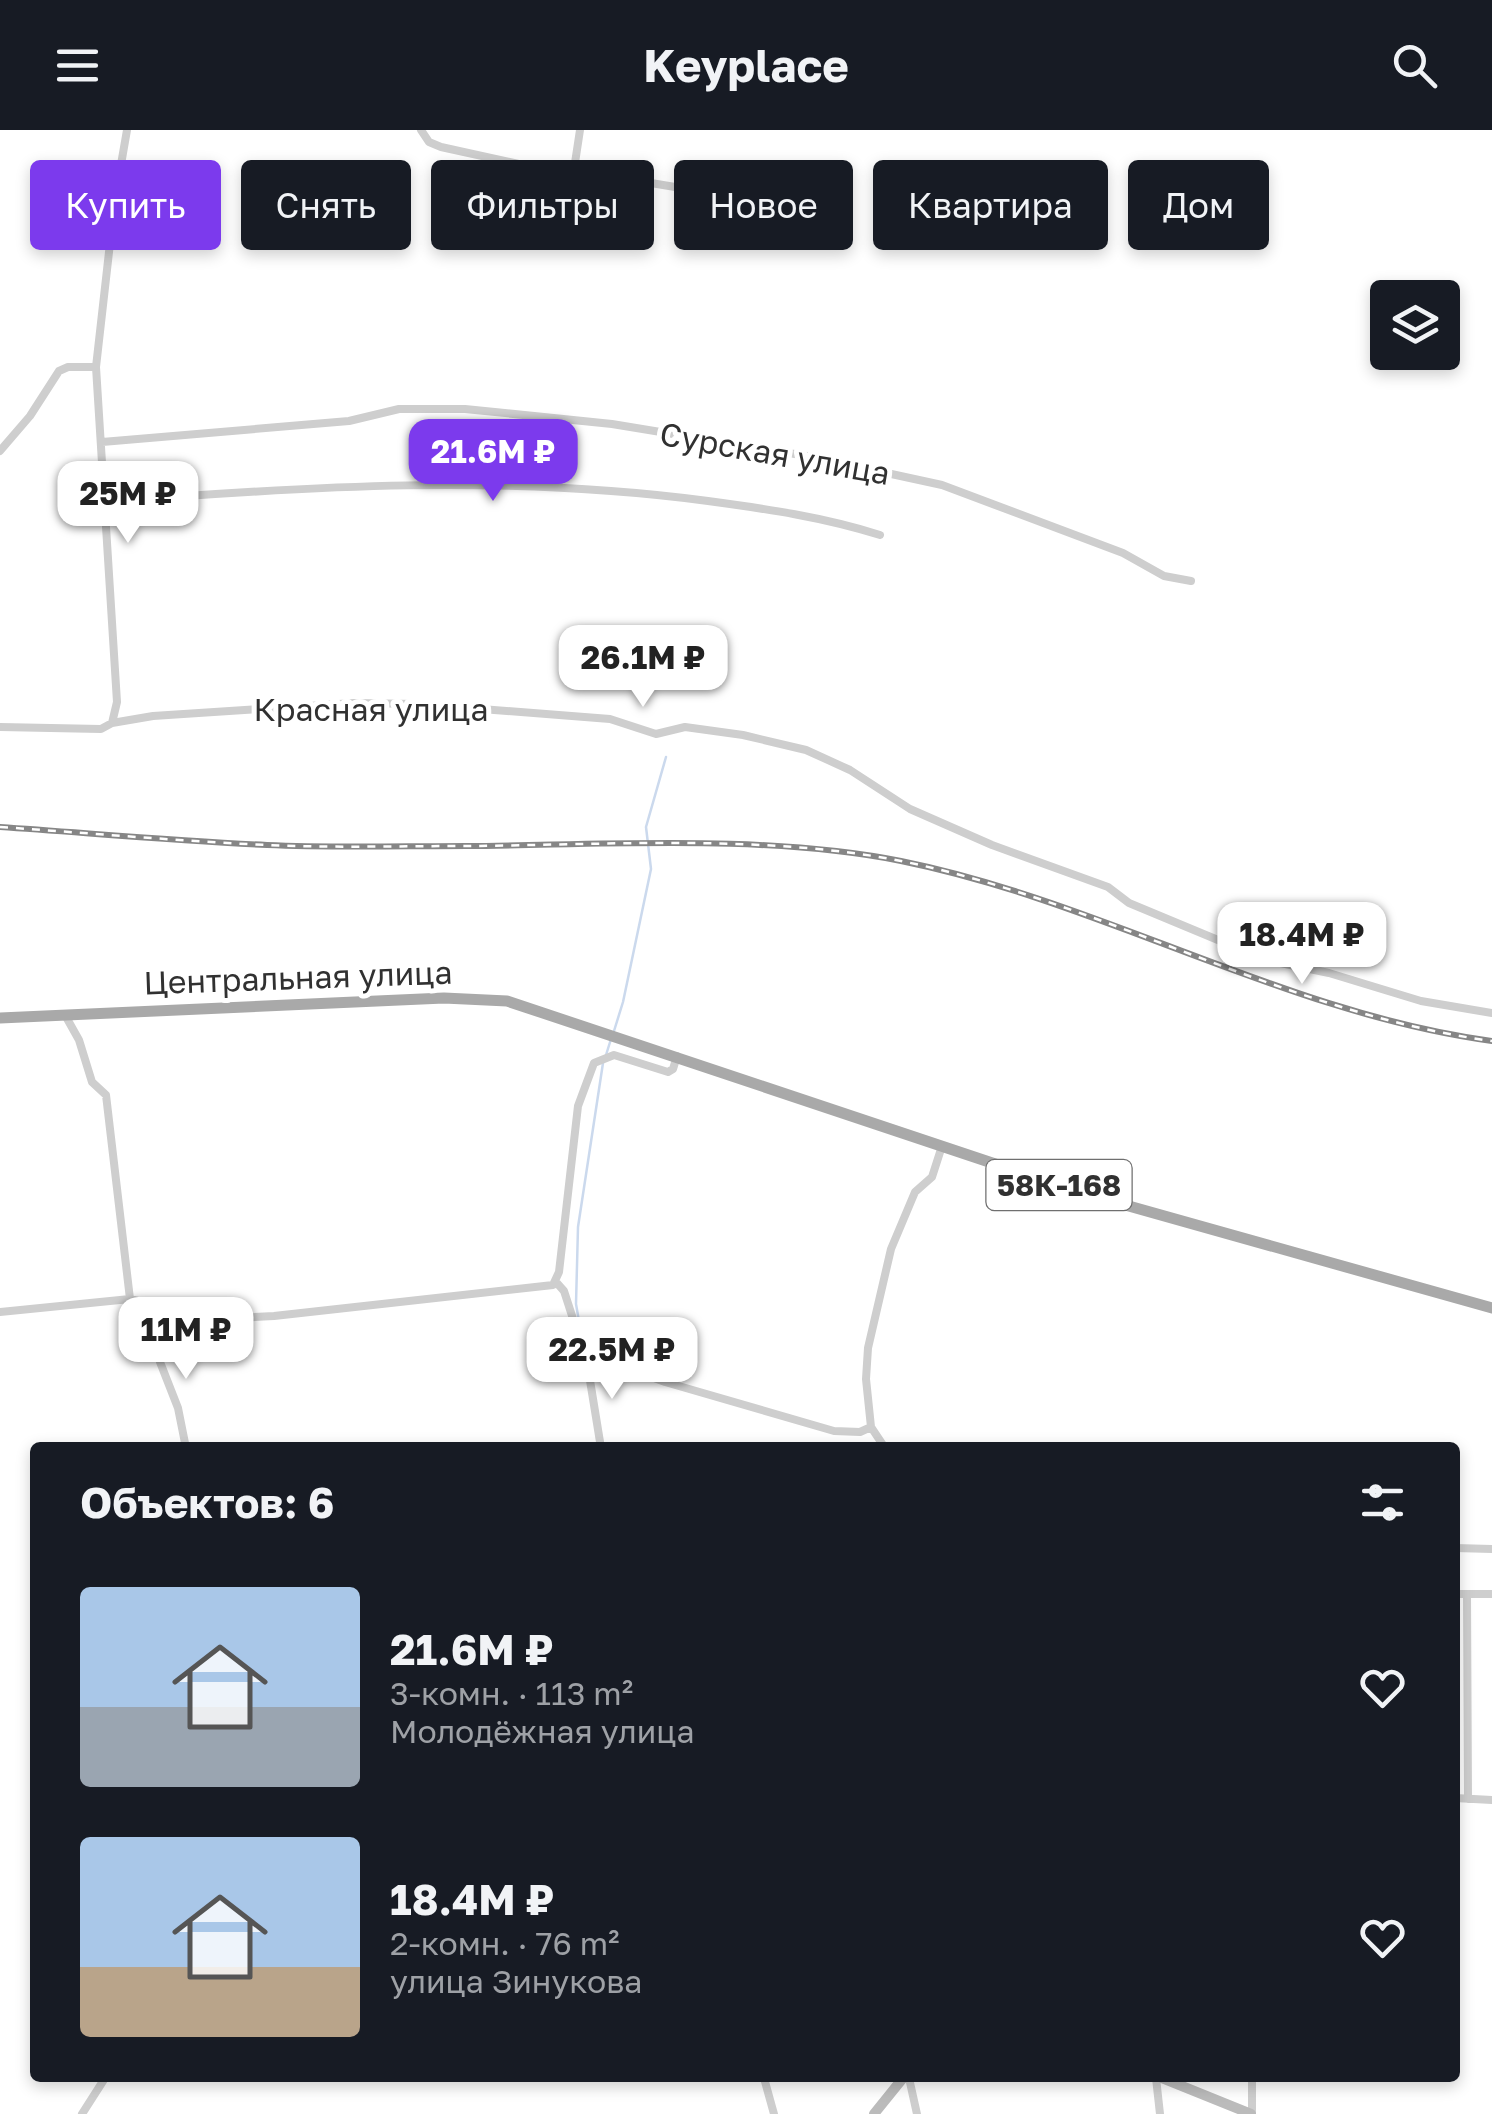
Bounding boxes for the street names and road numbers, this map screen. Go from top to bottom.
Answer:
street label: Сурская улица [657,414,893,492]
street label: Красная улица [253,690,489,728]
street label: Центральная улица [143,953,453,1001]
road number: 58К-168 [986,1160,1132,1210]

